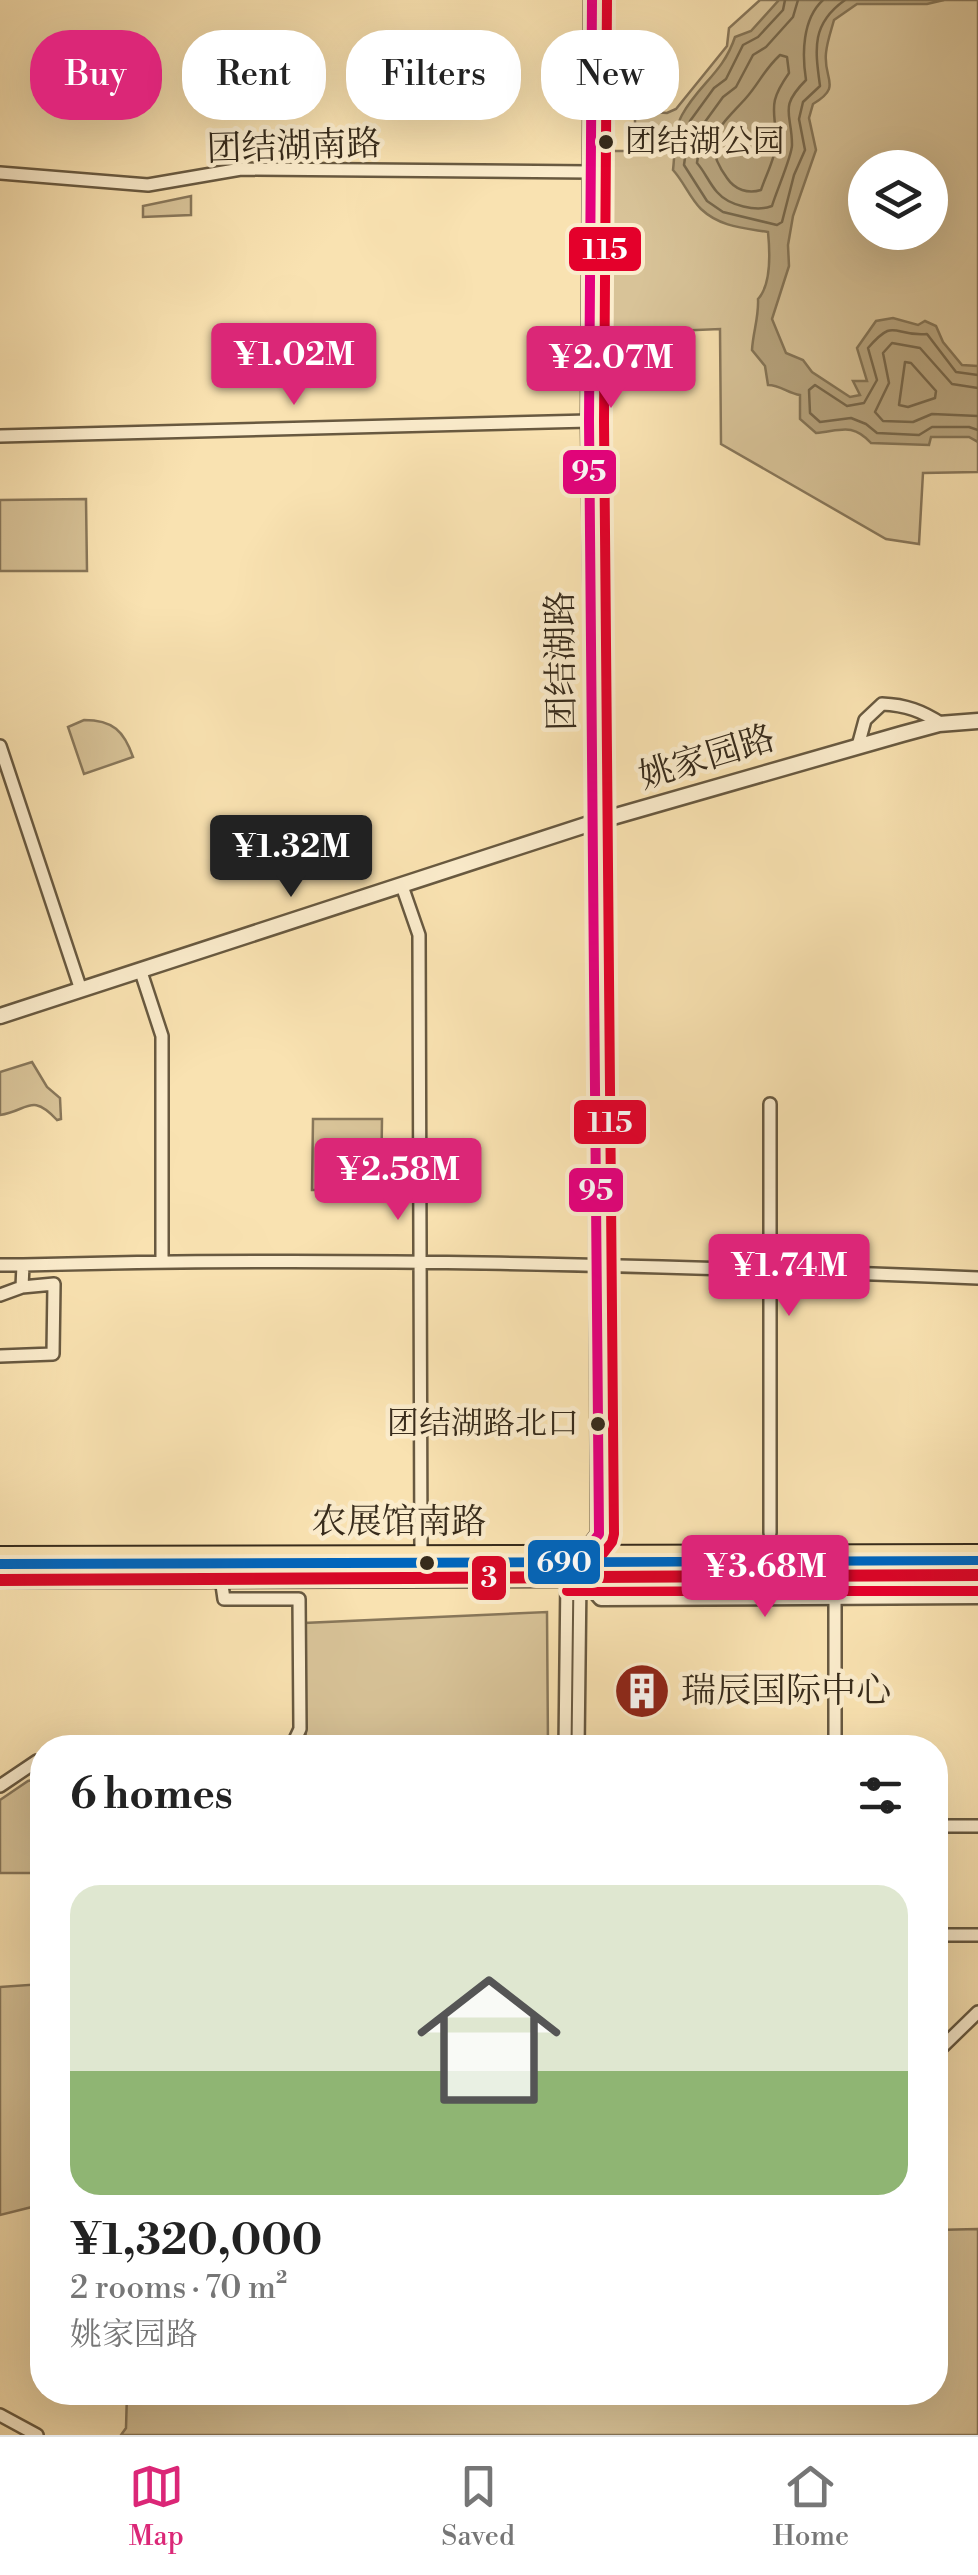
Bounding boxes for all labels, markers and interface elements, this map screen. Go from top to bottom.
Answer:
chip: Buy [30,30,162,120]
chip: Rent [182,30,326,120]
chip: Filters [346,30,521,120]
chip: New [541,30,679,120]
street label: 团结湖南路 [206,122,382,172]
place label: 团结湖公园 [625,122,785,162]
marker: 团结湖公园 [596,132,616,152]
map controls [848,150,948,250]
button: layers [848,150,948,250]
line badge: 115 [567,225,643,273]
text: 115 [582,233,628,268]
pin: ¥1.02M [213,323,375,408]
pin: ¥2.07M [530,326,692,411]
text: ¥1.02M [233,335,355,375]
text: ¥2.07M [549,338,673,378]
line badge: 95 [561,448,618,496]
text: 95 [571,455,607,490]
street label: 团结湖路 [539,591,585,731]
street label: 姚家园路 [634,717,780,799]
pin: ¥1.32M [210,815,372,900]
text: ¥1.32M [232,827,350,867]
line badge: 115 [572,1098,648,1146]
text: 115 [587,1106,633,1141]
pin: ¥2.58M [317,1138,479,1223]
text: ¥2.58M [336,1150,460,1190]
line badge: 95 [567,1166,625,1214]
text: 95 [578,1174,614,1209]
pin: ¥1.74M [708,1234,870,1319]
text: ¥1.74M [731,1246,847,1286]
place label: 团结湖路北口 [387,1404,579,1444]
marker: 团结湖路北口 [588,1414,608,1434]
street label: 农展馆南路 [311,1501,487,1544]
pin: ¥3.68M [684,1535,846,1620]
line badge: 690 [526,1538,602,1586]
text: 690 [536,1546,592,1581]
text: ¥3.68M [704,1547,826,1587]
unlabelled marker [417,1553,437,1573]
line badge: 3 [470,1554,508,1602]
text: 3 [481,1561,497,1596]
building icon: 瑞辰国际中心 [612,1661,672,1721]
place label: 瑞辰国际中心 [681,1670,891,1713]
icon: filters [853,1768,908,1823]
text: 6 homes [70,1769,233,1822]
icon: home [399,1950,579,2130]
text: ¥1,320,000 [70,2215,322,2268]
text: 2 rooms · 70 m² [70,2268,287,2308]
text: 姚家园路 [70,2315,198,2355]
tab: Map [129,2459,184,2554]
tab: Saved [441,2459,515,2554]
tab: Home [772,2459,849,2554]

